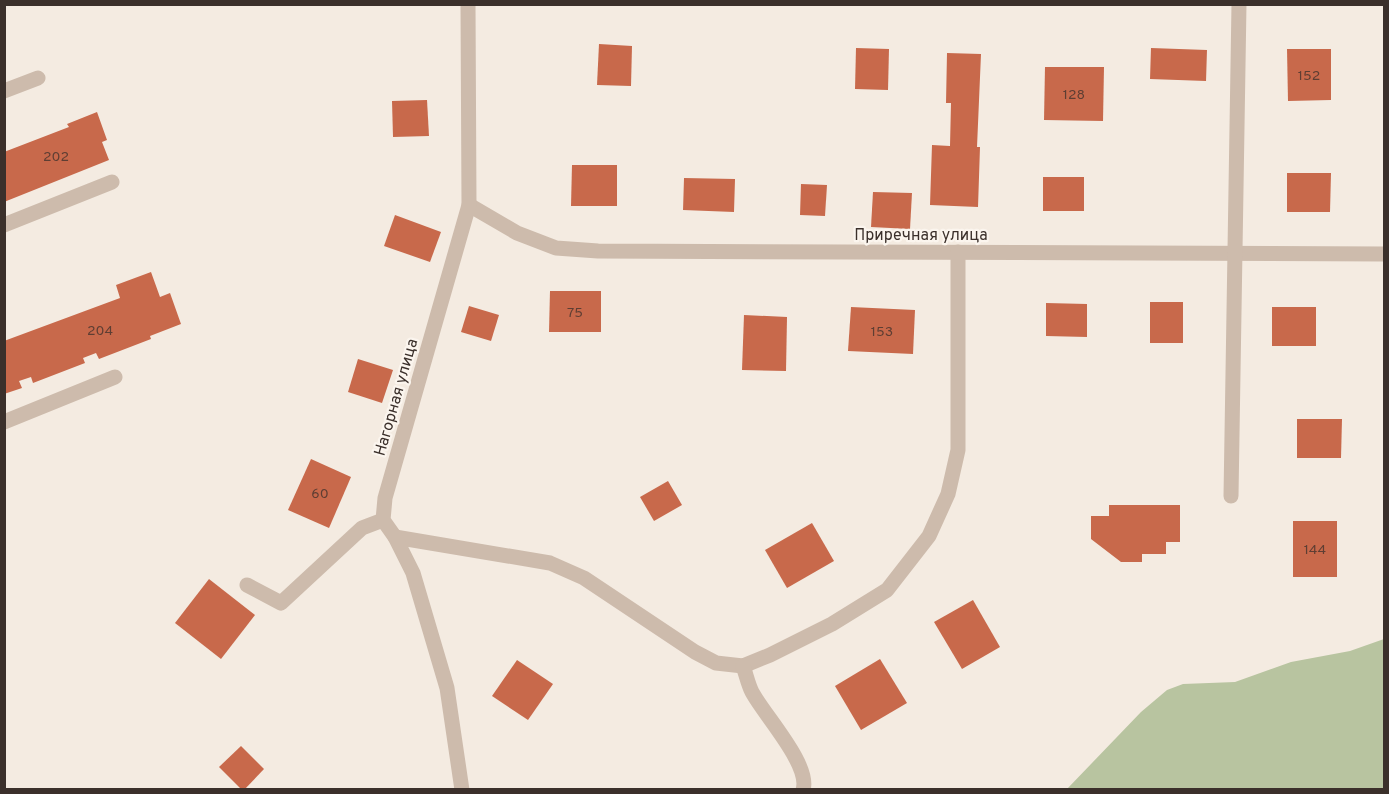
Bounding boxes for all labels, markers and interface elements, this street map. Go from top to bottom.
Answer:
house number: 152 [1298,68,1320,85]
house number: 128 [1063,87,1085,104]
house number: 202 [43,149,69,166]
street label: Приречная улица [854,226,988,246]
house number: 75 [567,305,583,322]
house number: 204 [87,323,113,340]
house number: 153 [871,324,893,341]
street label: Нагорная улица [371,337,423,459]
house number: 60 [311,486,329,503]
house number: 144 [1304,542,1326,559]

